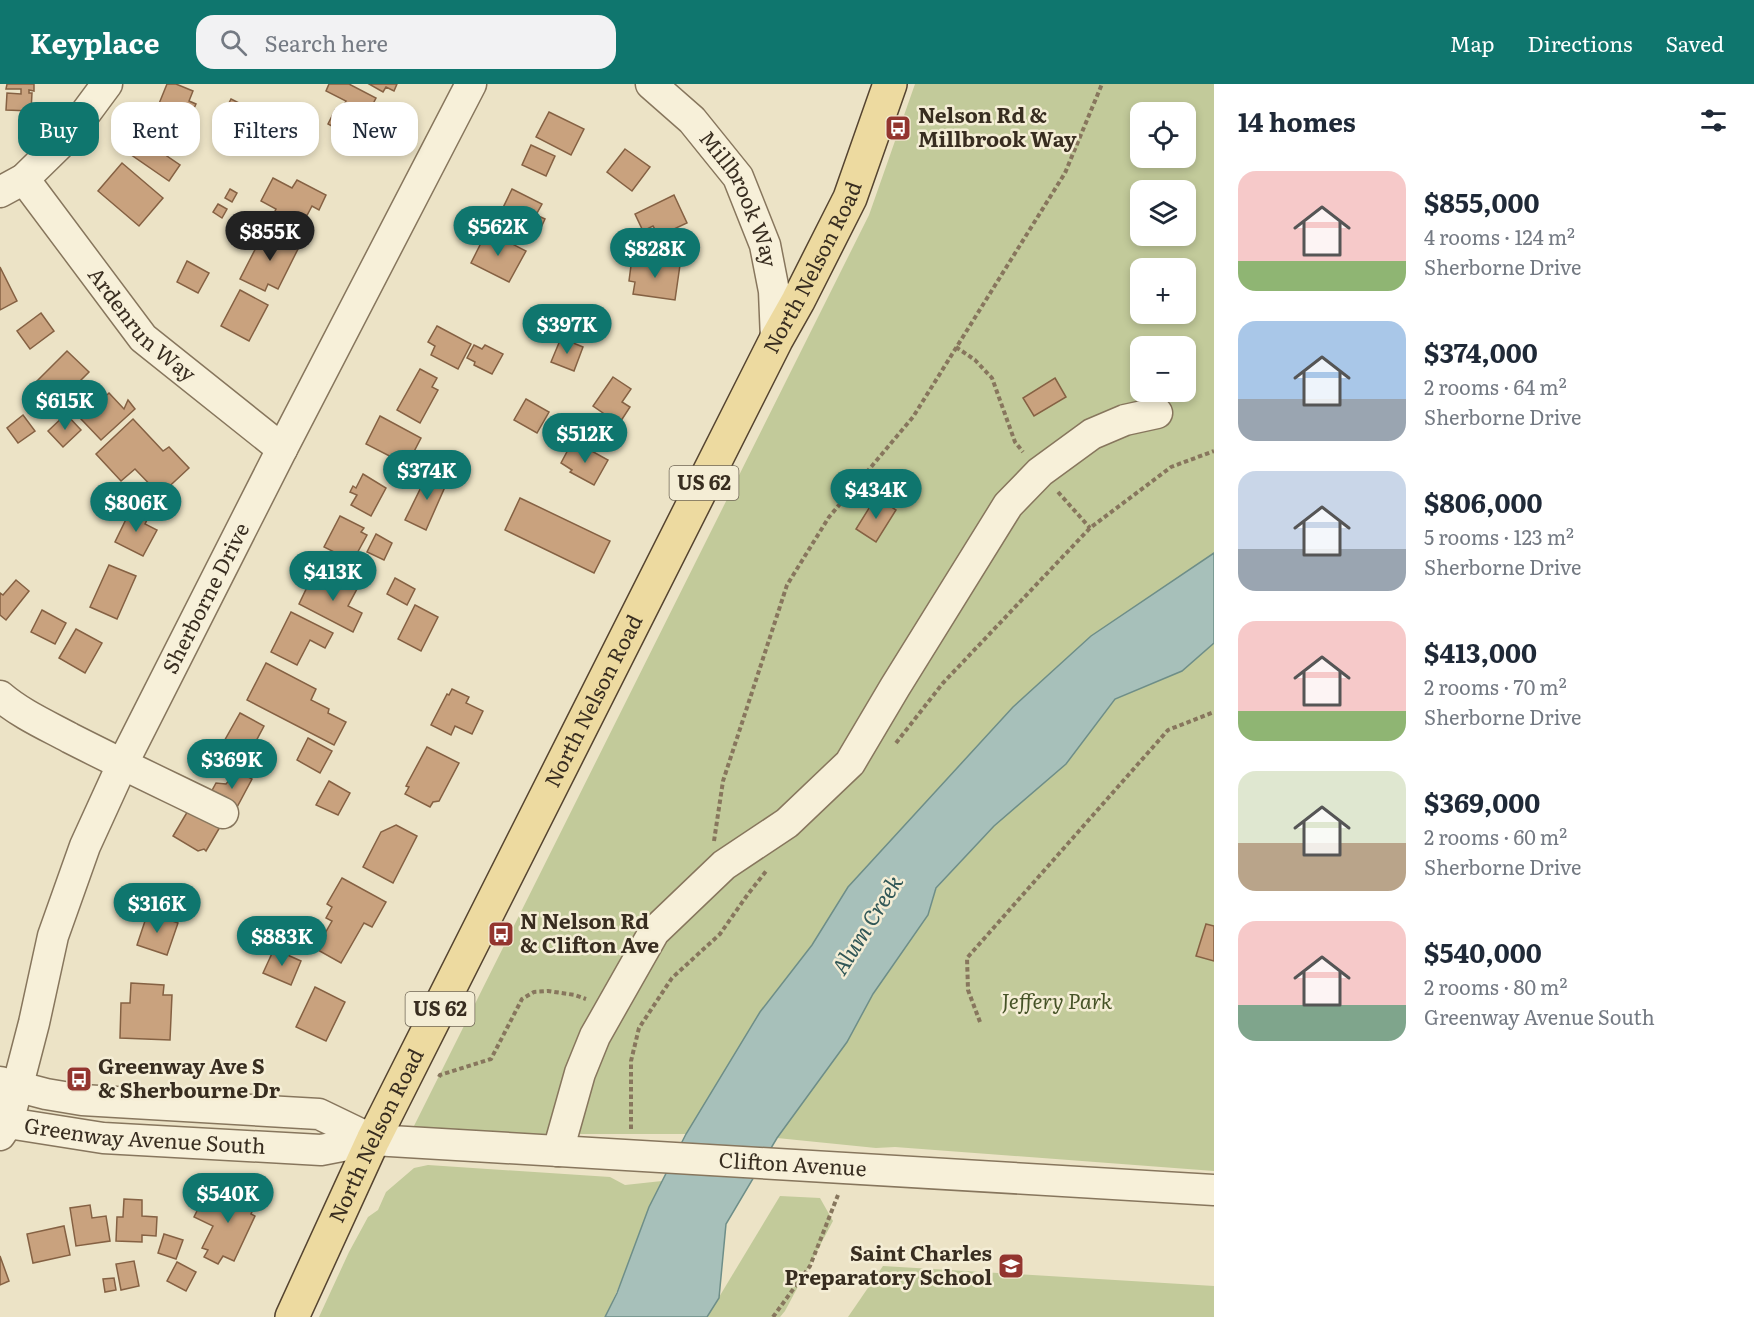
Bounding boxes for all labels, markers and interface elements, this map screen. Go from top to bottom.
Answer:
search box [196,15,616,69]
text: Keyplace [30,21,160,63]
icon: search [217,26,250,59]
text: Search here [265,26,388,59]
text: Map [1450,27,1495,58]
text: Directions [1528,27,1633,58]
text: Saved [1666,27,1724,58]
place label: Nelson Rd & Millbrook Way [918,98,1077,153]
text: 14 homes [1238,101,1356,140]
chip: Buy [18,102,99,156]
chip: Rent [111,102,200,156]
chip: Filters [212,102,319,156]
chip: New [331,102,418,156]
map controls [1130,102,1196,402]
button: locate [1130,102,1196,168]
icon: filters [1697,104,1730,137]
bus stop icon: Nelson Rd & Millbrook Way [883,113,913,143]
street label: Millbrook Way [693,123,787,270]
street label: North Nelson Road [754,176,868,358]
button: layers [1130,180,1196,246]
text: $855,000 [1424,182,1540,221]
icon: home [1286,195,1358,267]
pin: $562K [456,206,540,257]
text: $562K [468,210,528,240]
pin: $855K [228,211,312,262]
text: $855K [239,215,301,245]
text: 4 rooms · 124 m² [1424,221,1575,251]
pin: $828K [613,228,697,279]
text: $828K [624,232,686,262]
text: Sherborne Drive [1424,251,1581,281]
button: + [1130,258,1196,324]
street label: Ardenrun Way [82,259,205,388]
pin: $397K [525,304,609,355]
text: $397K [537,308,597,338]
text: $374,000 [1424,332,1538,371]
button: − [1130,336,1196,402]
icon: home [1286,345,1358,417]
text: 2 rooms · 64 m² [1424,371,1567,401]
pin: $615K [23,380,107,431]
text: $615K [36,384,94,414]
text: Sherborne Drive [1424,401,1581,431]
pin: $512K [543,413,627,464]
text: $512K [556,417,614,447]
pin: $374K [385,450,469,501]
text: $374K [397,454,457,484]
road number: US 62 [670,466,738,500]
pin: $434K [834,469,918,520]
text: $434K [845,473,907,503]
pin: $806K [94,482,178,533]
text: $806,000 [1424,482,1543,521]
text: $806K [104,486,168,516]
icon: home [1286,495,1358,567]
street label: Sherborne Drive [153,516,255,678]
text: 5 rooms · 123 m² [1424,521,1574,551]
pin: $413K [291,551,375,602]
text: Sherborne Drive [1424,551,1581,581]
text: $413K [303,555,363,585]
street label: North Nelson Road [535,608,648,792]
text: $413,000 [1424,632,1537,671]
icon: home [1286,645,1358,717]
text: 2 rooms · 70 m² [1424,671,1567,701]
text: Sherborne Drive [1424,701,1581,731]
pin: $369K [190,739,274,790]
text: $369K [201,743,263,773]
text: $369,000 [1424,782,1540,821]
icon: home [1286,795,1358,867]
text: 2 rooms · 60 m² [1424,821,1567,851]
text: Sherborne Drive [1424,851,1581,881]
water label: Alum Creek [822,868,910,981]
pin: $316K [115,883,199,934]
text: $316K [128,887,186,917]
place label: N Nelson Rd & Clifton Ave [520,904,659,959]
pin: $883K [240,916,324,967]
bus stop icon: N Nelson Rd & Clifton Ave [486,919,516,949]
text: $883K [251,920,313,950]
text: $540,000 [1424,932,1542,971]
icon: home [1286,945,1358,1017]
text: 2 rooms · 80 m² [1424,971,1567,1001]
park label: Jeffery Park [1002,984,1113,1015]
road number: US 62 [406,992,474,1026]
text: Greenway Avenue South [1424,1001,1655,1031]
street label: North Nelson Road [319,1042,430,1227]
place label: Greenway Ave S & Sherbourne Dr [98,1049,281,1104]
bus stop icon: Greenway Ave S & Sherbourne Dr [64,1064,94,1094]
street label: Greenway Avenue South [22,1108,267,1160]
street label: Clifton Avenue [718,1143,868,1182]
pin: $540K [186,1173,270,1224]
text: $540K [197,1177,259,1207]
place label: Saint Charles Preparatory School [784,1236,992,1291]
school or university icon: Saint Charles Preparatory School [996,1251,1026,1281]

